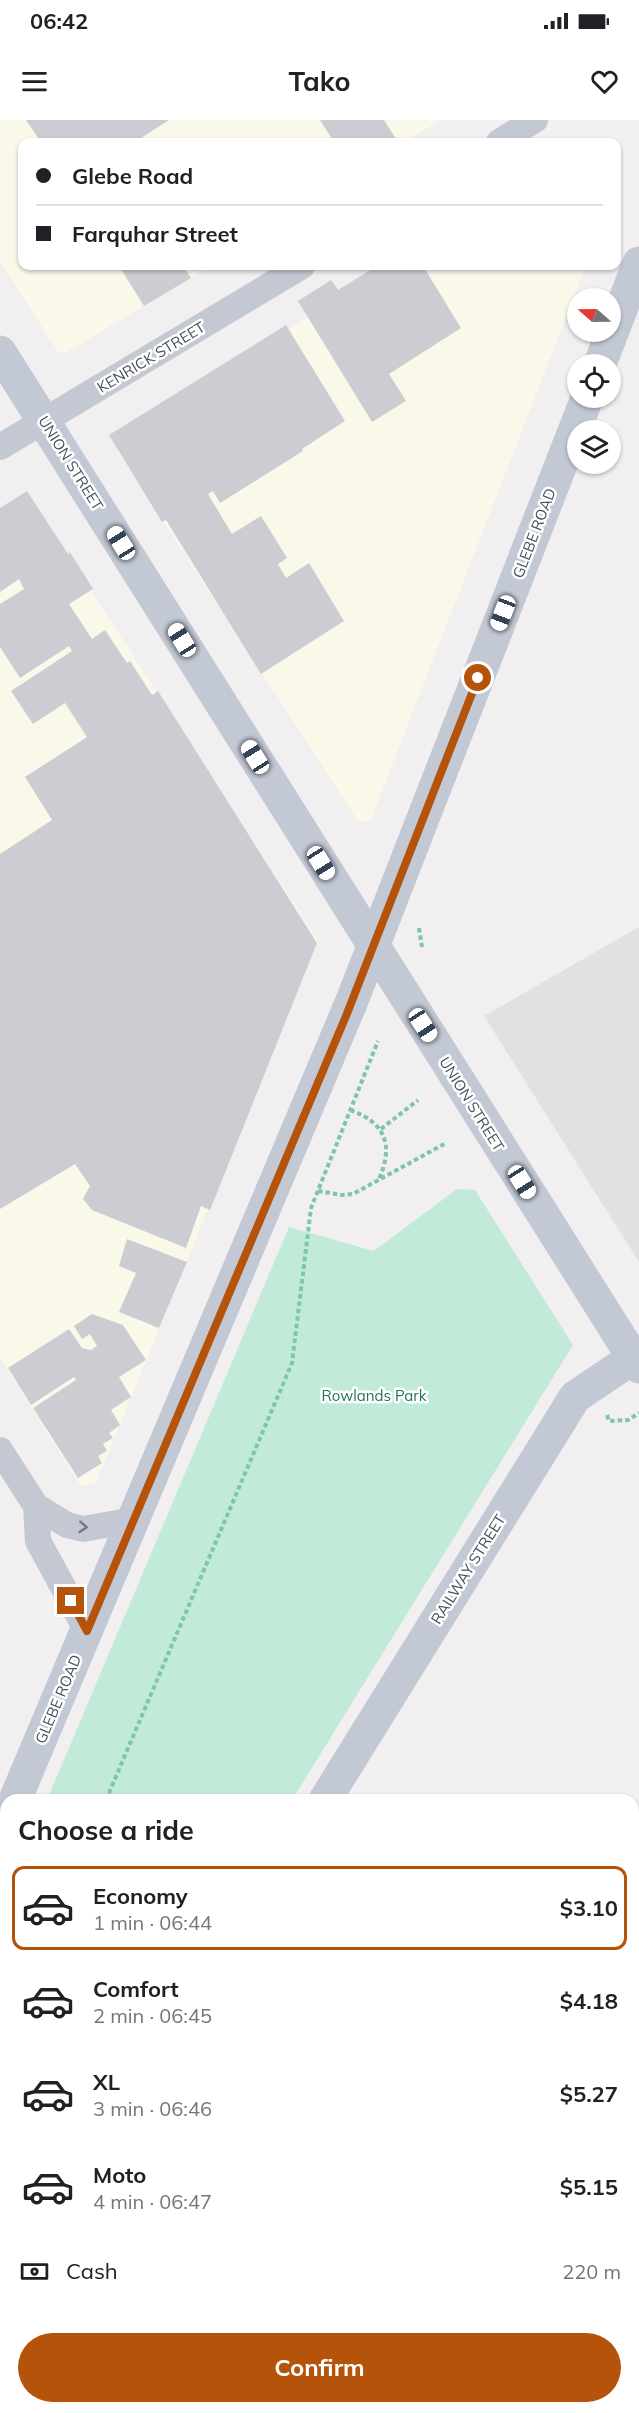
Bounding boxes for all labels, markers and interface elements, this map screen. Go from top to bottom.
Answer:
text: 06:42 [30,7,88,35]
text: Tako [289,64,350,98]
icon: menu [18,65,51,98]
icon: heart [588,65,621,98]
text: Glebe Road [72,162,193,190]
text: Farquhar Street [72,220,238,248]
north arrow [567,288,621,342]
map controls [567,288,621,474]
street label: KENRICK STREET [94,317,208,397]
button: locate [567,354,621,408]
street label: UNION STREET [34,412,108,514]
button: layers [567,420,621,474]
street label: GLEBE ROAD [508,485,560,581]
car [104,523,138,563]
car [488,593,518,633]
car [165,620,199,660]
route start [464,664,491,691]
car [238,737,272,777]
car [304,843,338,883]
car [406,1005,440,1045]
street label: UNION STREET [435,1053,509,1155]
car [505,1162,539,1202]
park label: Rowlands Park [322,1386,427,1405]
street label: RAILWAY STREET [427,1511,509,1627]
one-way arrow [78,1520,87,1533]
route end [57,1587,84,1614]
street label: GLEBE ROAD [31,1652,85,1746]
text: Choose a ride [18,1813,194,1847]
icon: car [21,1881,75,1935]
text: Economy [93,1882,188,1910]
text: $3.10 [560,1894,618,1922]
text: 1 min · 06:44 [93,1910,212,1935]
icon: car [21,1974,75,2028]
text: Comfort [93,1975,179,2003]
text: $4.18 [560,1987,618,2015]
text: 2 min · 06:45 [93,2003,212,2028]
icon: car [21,2067,75,2121]
text: XL [93,2068,120,2096]
text: $5.27 [560,2080,618,2108]
text: 3 min · 06:46 [93,2096,212,2121]
icon: car [21,2160,75,2214]
text: Moto [93,2161,146,2189]
text: $5.15 [560,2173,618,2201]
text: 4 min · 06:47 [93,2189,212,2214]
icon: cash [18,2255,51,2288]
text: Cash [66,2257,118,2285]
text: 220 m [562,2259,621,2284]
button: Confirm [18,2333,621,2402]

